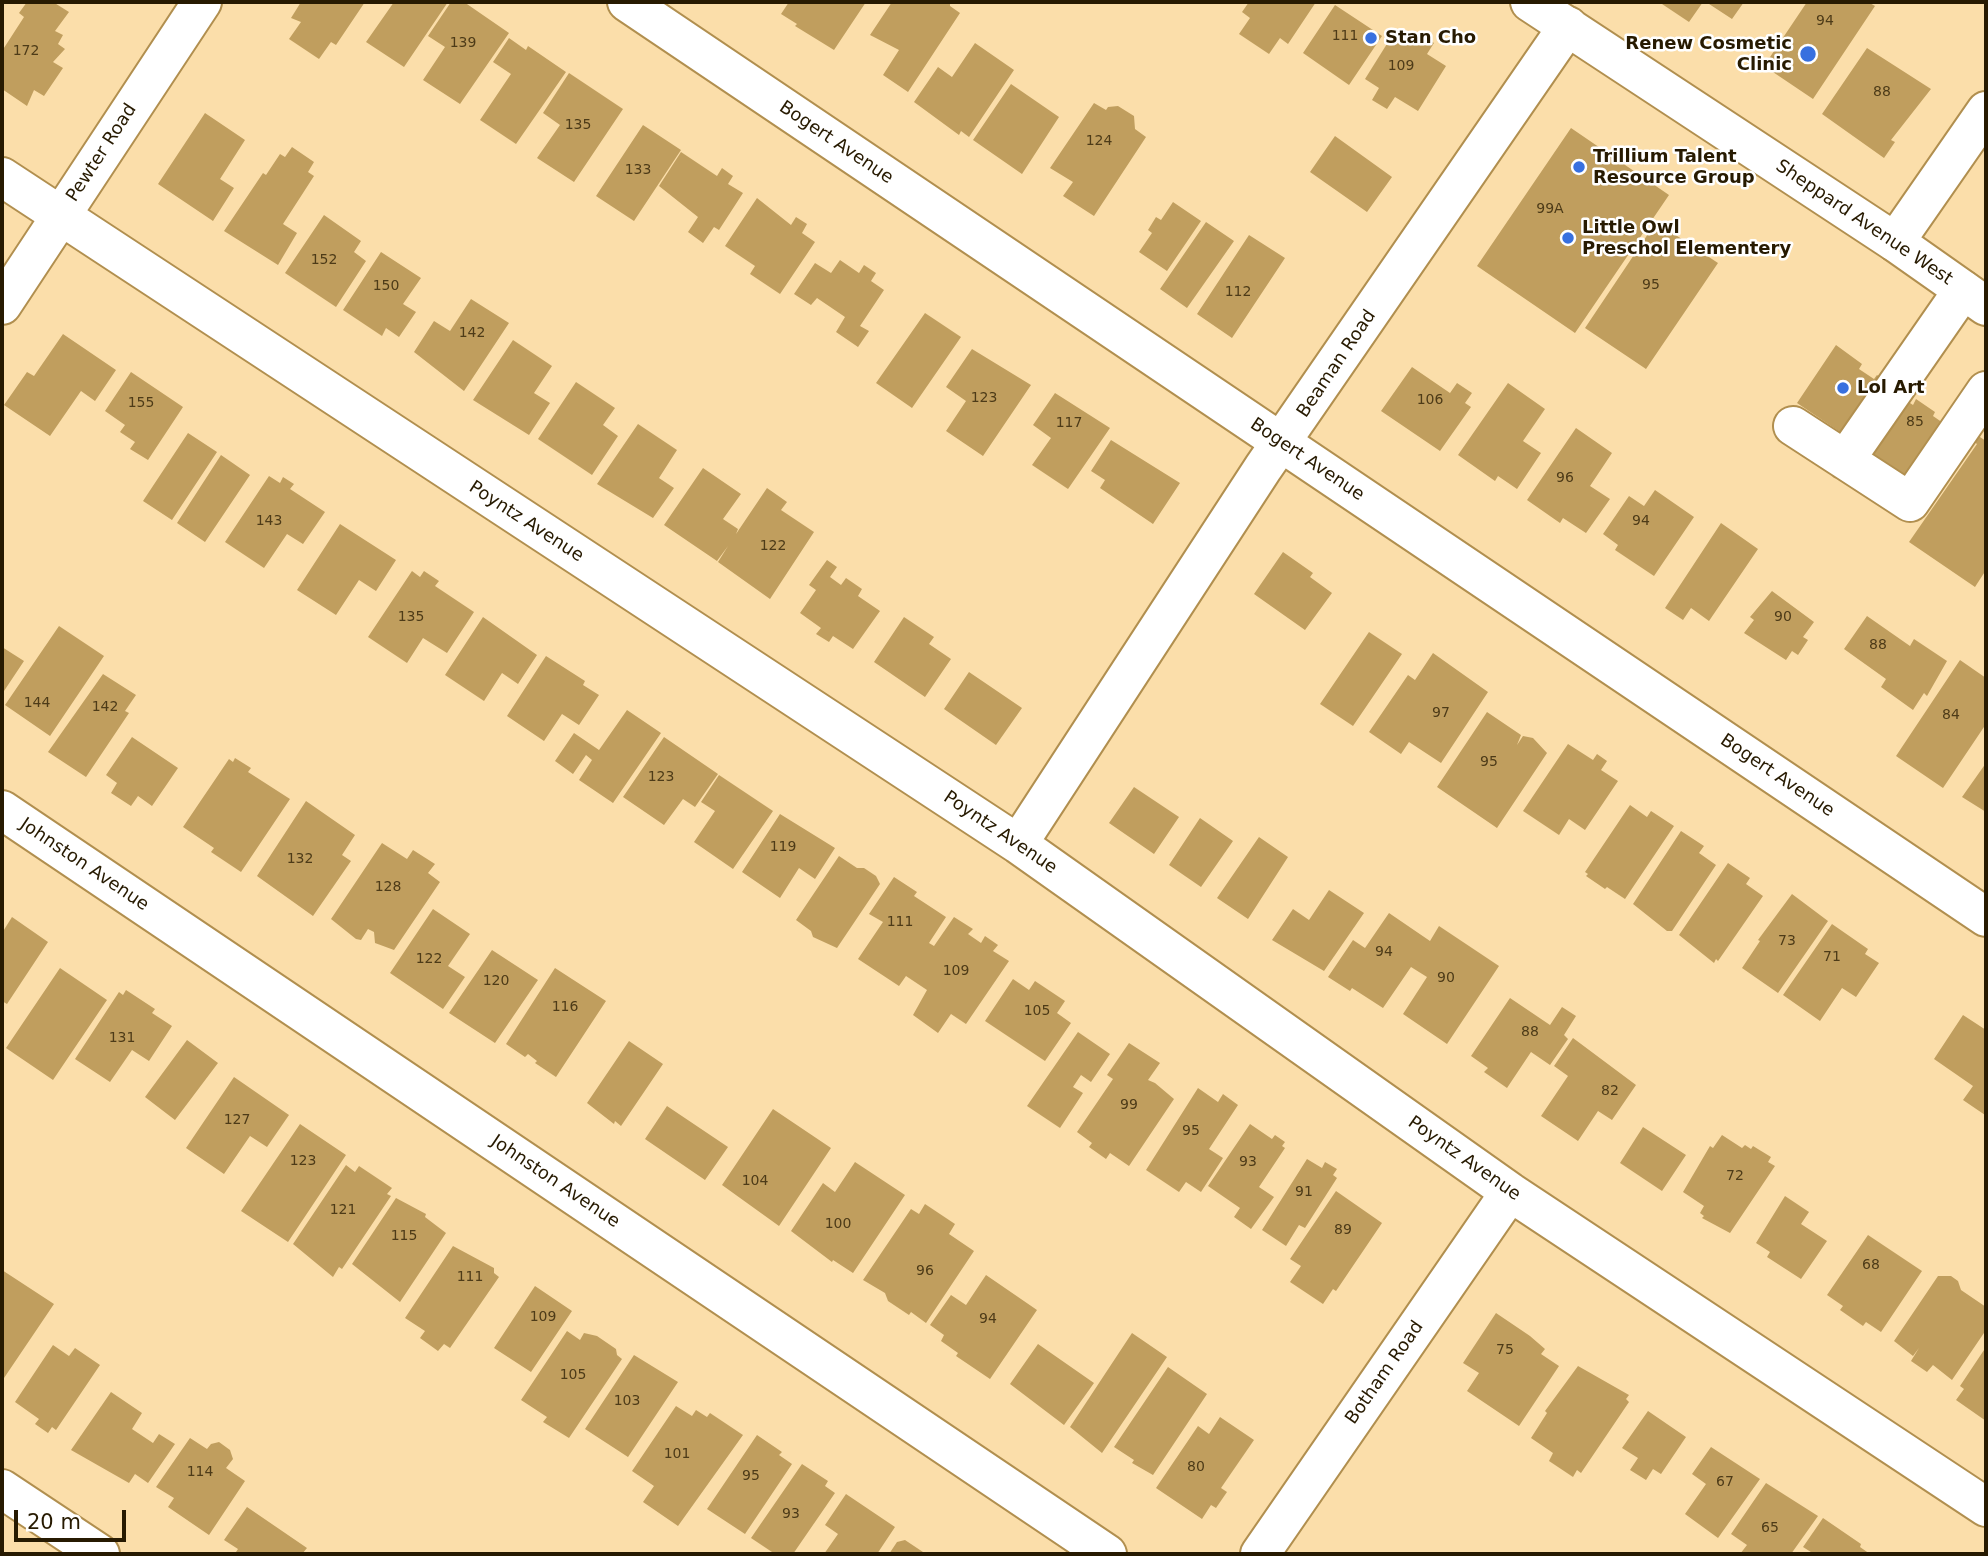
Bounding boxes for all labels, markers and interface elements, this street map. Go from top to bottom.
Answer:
house number: 94 [1816,13,1834,29]
place label: Stan Cho [1385,27,1476,49]
house number: 111 [1332,28,1358,44]
marker: Stan Cho [1363,30,1379,46]
place label: Renew Cosmetic Clinic [1625,33,1792,76]
house number: 139 [450,35,476,51]
house number: 172 [13,43,39,59]
marker: Renew Cosmetic Clinic [1798,44,1818,64]
house number: 109 [1388,58,1414,74]
house number: 88 [1873,84,1891,100]
street label: Bogert Avenue [775,97,897,189]
street label: Pewter Road [62,100,142,206]
house number: 135 [565,117,591,133]
house number: 124 [1086,133,1112,149]
place label: Trillium Talent Resource Group [1593,146,1755,188]
street label: Sheppard Avenue West [1771,156,1957,290]
marker: Trillium Talent Resource Group [1571,159,1587,175]
house number: 133 [625,162,651,178]
house number: 99A [1536,201,1564,217]
place label: Little Owl Preschol Elementery [1582,217,1791,260]
marker: Little Owl Preschol Elementery [1560,230,1576,246]
house number: 152 [311,252,337,268]
house number: 95 [1642,277,1660,293]
house number: 150 [373,278,399,294]
house number: 112 [1225,284,1251,300]
street label: Beaman Road [1293,306,1381,422]
house number: 142 [459,325,485,341]
place label: Lol Art [1857,377,1925,399]
marker: Lol Art [1835,380,1851,396]
house number: 123 [971,390,997,406]
house number: 106 [1417,392,1443,408]
house number: 155 [128,395,154,411]
street label: Bogert Avenue [1246,414,1368,506]
house number: 85 [1906,414,1924,430]
house number: 117 [1056,415,1082,431]
house number: 96 [1556,470,1574,486]
street label: Poyntz Avenue [465,477,587,567]
house number: 143 [256,513,282,529]
house number: 94 [1632,513,1650,529]
house number: 122 [760,538,786,554]
house number: 135 [398,609,424,625]
house number: 90 [1774,609,1792,625]
house number: 88 [1869,637,1887,653]
house number: 144 [24,695,50,711]
house number: 142 [92,699,118,715]
house number: 97 [1432,705,1450,721]
house number: 84 [1942,707,1960,723]
street label: Bogert Avenue [1716,730,1838,822]
house number: 95 [1480,754,1498,770]
house number: 123 [648,769,674,785]
street label: Poyntz Avenue [939,787,1061,879]
street label: Johnston Avenue [16,814,152,916]
house number: 119 [770,839,796,855]
house number: 132 [287,851,313,867]
house number: 128 [375,879,401,895]
house number: 111 [887,914,913,930]
house number: 73 [1778,933,1796,949]
house number: 94 [1375,944,1393,960]
house number: 71 [1823,949,1841,965]
house number: 122 [416,951,442,967]
house number: 109 [943,963,969,979]
house number: 90 [1437,970,1455,986]
house number: 120 [483,973,509,989]
house number: 116 [552,999,578,1015]
house number: 105 [1024,1003,1050,1019]
house number: 88 [1521,1024,1539,1040]
house number: 131 [109,1030,135,1046]
house number: 82 [1601,1083,1619,1099]
house number: 99 [1120,1097,1138,1113]
house number: 127 [224,1112,250,1128]
street label: Poyntz Avenue [1404,1112,1524,1206]
house number: 95 [1182,1123,1200,1139]
street label: Johnston Avenue [487,1131,623,1233]
house number: 123 [290,1153,316,1169]
house number: 93 [1239,1154,1257,1170]
house number: 72 [1726,1168,1744,1184]
house number: 104 [742,1173,768,1189]
house number: 91 [1295,1184,1313,1200]
house number: 121 [330,1202,356,1218]
house number: 100 [825,1216,851,1232]
house number: 89 [1334,1222,1352,1238]
house number: 115 [391,1228,417,1244]
house number: 68 [1862,1257,1880,1273]
house number: 96 [916,1263,934,1279]
house number: 111 [457,1269,483,1285]
house number: 109 [530,1309,556,1325]
house number: 94 [979,1311,997,1327]
street label: Botham Road [1341,1317,1429,1429]
house number: 75 [1496,1342,1514,1358]
house number: 105 [560,1367,586,1383]
house number: 103 [614,1393,640,1409]
house number: 101 [664,1446,690,1462]
house number: 80 [1187,1459,1205,1475]
house number: 114 [187,1464,213,1480]
house number: 95 [742,1468,760,1484]
house number: 67 [1716,1474,1734,1490]
scale bar [18,1496,130,1540]
house number: 93 [782,1506,800,1522]
text: 20 m [27,1510,81,1534]
house number: 65 [1761,1520,1779,1536]

